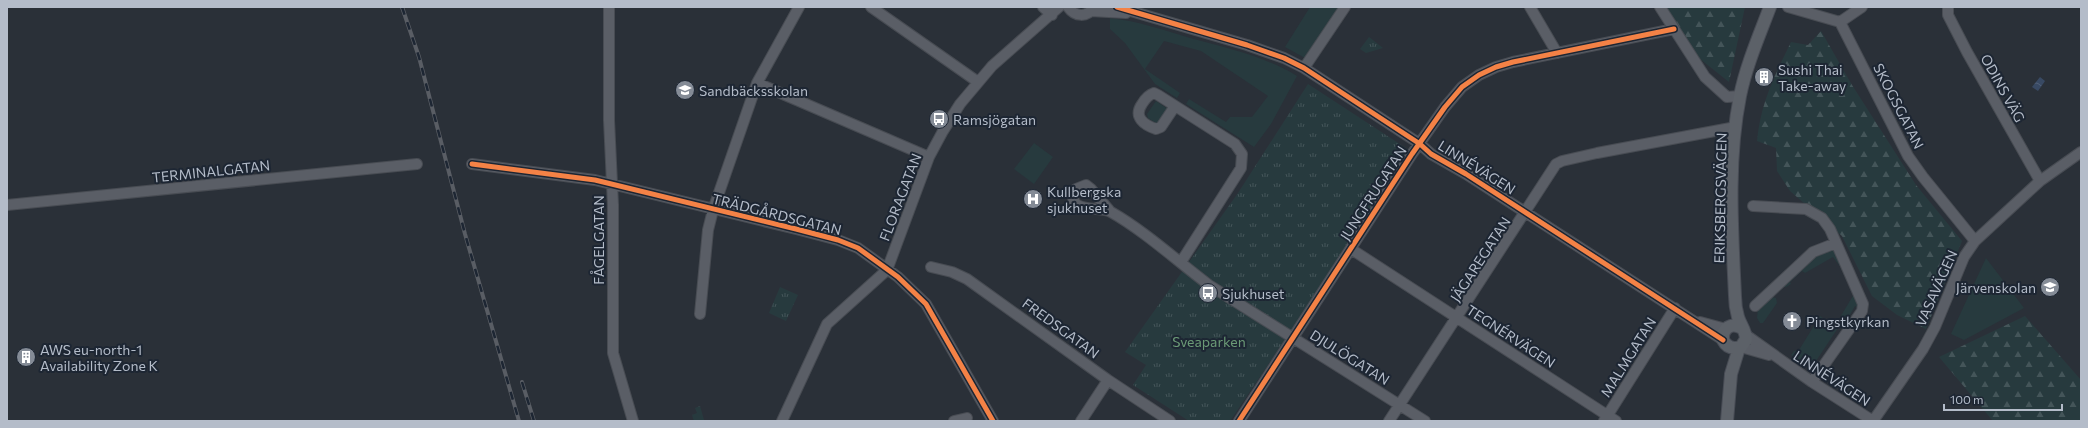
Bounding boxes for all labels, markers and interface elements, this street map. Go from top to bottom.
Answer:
street label: ODINS VÄG [1977,51,2029,125]
street label: SKOGSGATAN [1870,60,1928,152]
place label: Sushi Thai Take-away [1778,61,1846,94]
building icon: Sushi Thai Take-away [1753,66,1775,88]
school or university icon: Sandbäcksskolan [674,79,696,101]
place label: Sandbäcksskolan [699,82,808,99]
bus stop icon: Ramsjögatan [928,108,950,130]
place label: Ramsjögatan [953,111,1036,128]
street label: ERIKSBERGSVÄGEN [1710,132,1730,264]
street label: LINNÉVÄGEN [1435,136,1519,198]
street label: JUNGFRUGATAN [1336,143,1410,243]
street label: FLORAGATAN [875,151,925,243]
street label: TERMINALGATAN [151,156,271,186]
place label: Kullbergska sjukhuset [1047,183,1121,216]
hospital icon: Kullbergska sjukhuset [1022,188,1044,210]
street label: TRÄDGÅRDSGATAN [711,190,843,238]
street label: FÅGELGATAN [590,195,607,285]
street label: JÄGAREGATAN [1446,213,1514,305]
street label: VASAVÄGEN [1912,247,1960,329]
school or university icon: Järvenskolan [2039,276,2061,298]
place label: Järvenskolan [1956,279,2036,296]
bus stop icon: Sjukhuset [1197,282,1219,304]
place label: Sjukhuset [1222,285,1285,302]
street label: FREDSGATAN [1019,294,1103,362]
street label: TEGNÉRVÄGEN [1463,301,1559,371]
church icon: Pingstkyrkan [1781,310,1803,332]
place label: Pingstkyrkan [1806,313,1889,330]
street label: MALMGATAN [1597,314,1659,400]
street label: DJULÖGATAN [1307,326,1393,388]
park label: Sveaparken [1172,333,1246,350]
place label: AWS eu-north-1 Availability Zone K [40,341,158,374]
building icon: AWS eu-north-1 Availability Zone K [15,346,37,368]
street label: LINNÉVÄGEN [1790,347,1874,409]
scale bar [1944,386,2062,412]
text: 100 m [1950,392,1984,406]

